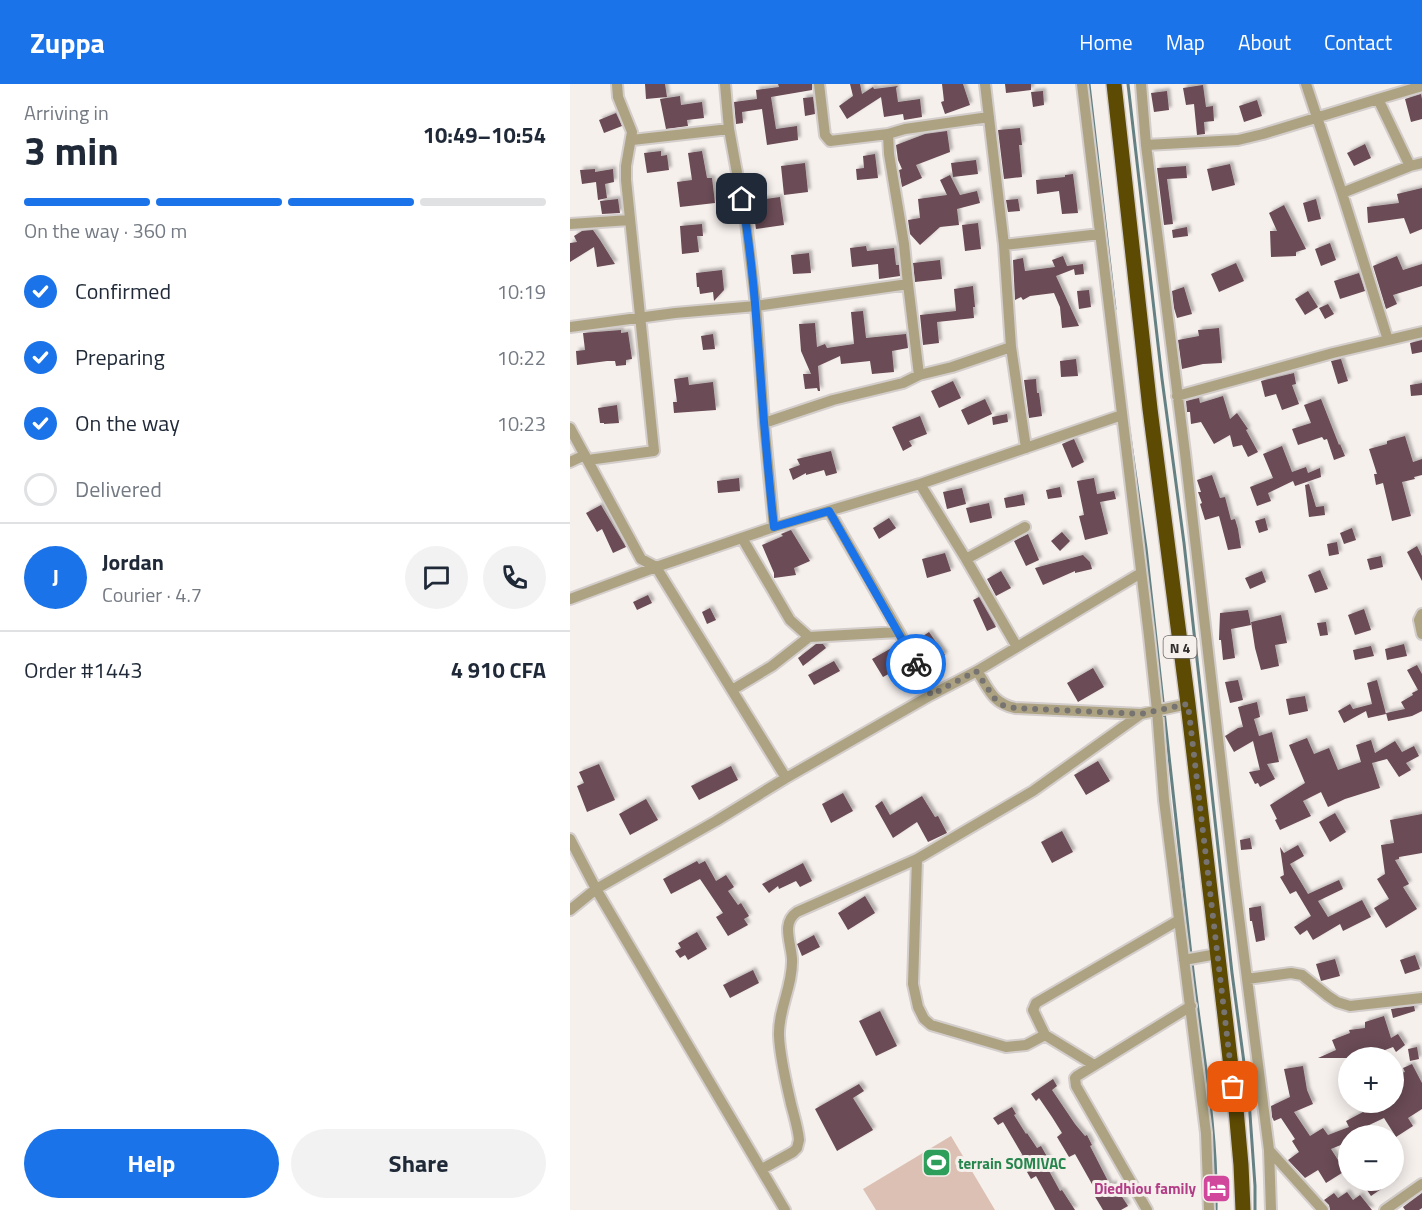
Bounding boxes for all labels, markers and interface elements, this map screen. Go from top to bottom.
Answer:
text: Zuppa [30,21,105,64]
text: Home [1079,26,1133,58]
text: Map [1166,26,1205,58]
text: About [1238,26,1291,58]
text: Contact [1324,26,1392,58]
text: Arriving in [24,97,109,128]
text: 10:49–10:54 [423,118,546,152]
text: 3 min [24,121,119,180]
pin [716,173,767,224]
icon: home [725,182,758,215]
text: On the way · 360 m [24,215,187,246]
text: Confirmed [75,274,171,308]
icon: check [24,275,57,308]
text: 10:19 [497,276,546,307]
text: Preparing [75,340,165,374]
icon: check [24,341,57,374]
text: 10:22 [497,342,546,373]
text: On the way [75,406,180,440]
icon: check [24,407,57,440]
text: 10:23 [497,408,546,439]
text: Delivered [75,472,162,506]
text: Jordan [102,545,164,579]
button: chat [405,546,468,609]
button: phone [483,546,546,609]
text: J [52,560,59,594]
text: Courier · 4.7 [102,579,202,610]
courier [886,634,946,694]
road number: N 4 [1164,636,1196,658]
icon: bike [900,648,933,681]
text: Order #1443 [24,653,143,687]
text: 4 910 CFA [451,653,546,687]
map controls [1338,1047,1404,1191]
button: + [1338,1047,1404,1113]
pin [1207,1061,1258,1112]
icon: bag [1216,1070,1249,1103]
button: − [1338,1125,1404,1191]
button: Help [24,1129,279,1198]
button: Share [291,1129,546,1198]
sports icon: terrain SOMIVAC [921,1147,953,1179]
place label: terrain SOMIVAC [958,1152,1066,1175]
hotel icon: Diedhiou family [1201,1172,1233,1204]
place label: Diedhiou family [1094,1177,1196,1200]

